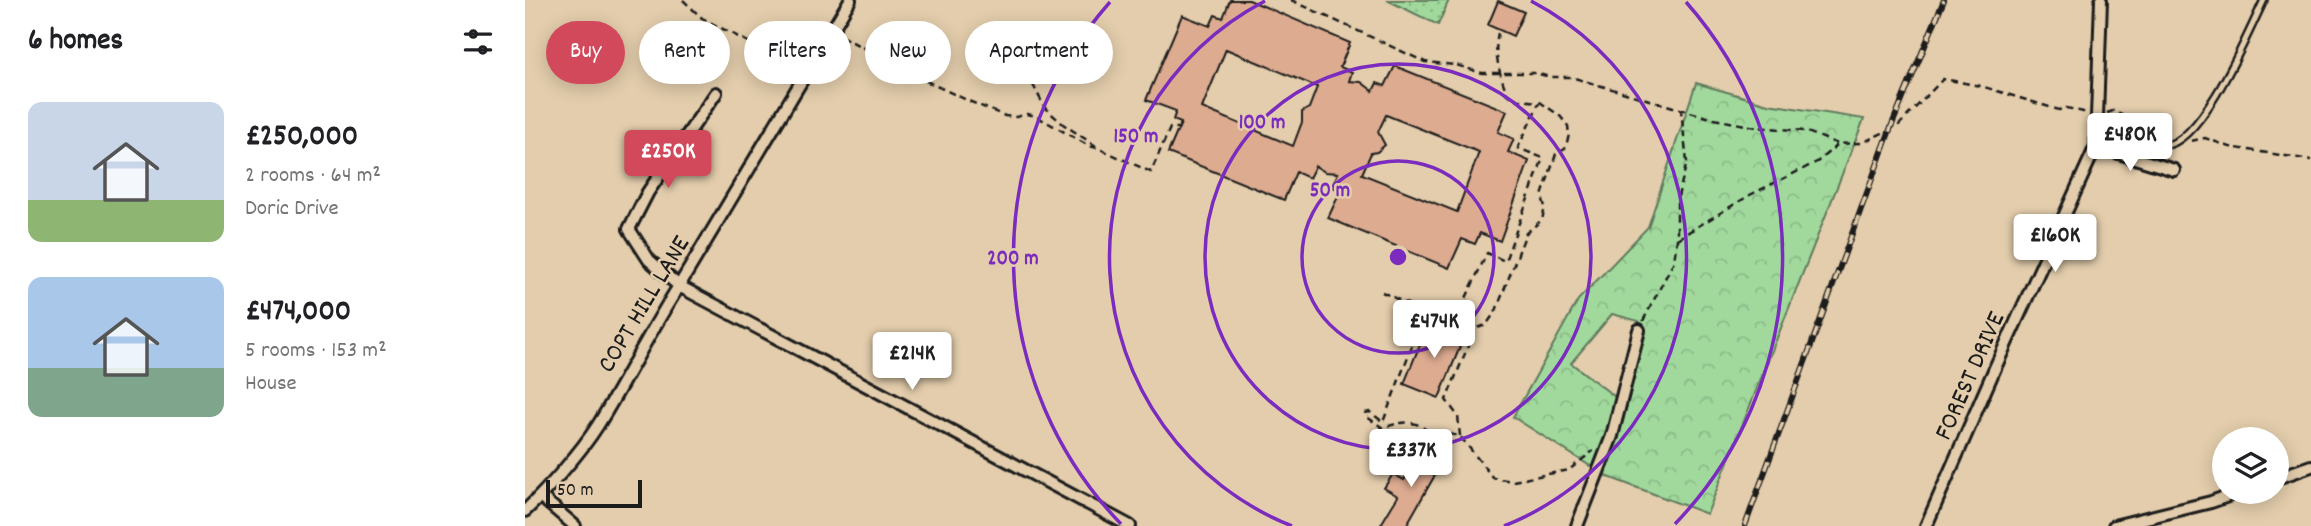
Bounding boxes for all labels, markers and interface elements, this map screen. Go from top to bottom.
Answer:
text: 6 homes [28,21,123,64]
chip: Buy [546,21,625,84]
chip: Rent [639,21,730,84]
chip: Filters [744,21,851,84]
chip: New [865,21,951,84]
chip: Apartment [965,21,1113,84]
icon: filters [459,23,497,61]
text: 100 m [1239,109,1285,139]
pin: £480K [2081,114,2179,173]
text: £250,000 [245,117,358,160]
text: £480K [2103,119,2157,152]
text: 150 m [1113,123,1159,153]
icon: home [84,130,168,214]
pin: £250K [619,130,717,190]
text: £250K [640,136,696,169]
text: 2 rooms · 64 m² [245,160,381,193]
text: 50 m [1310,177,1350,207]
text: Doric Drive [245,193,339,226]
pin: £160K [2006,215,2104,274]
text: £160K [2030,220,2080,253]
street label: COPT HILL LANE [589,229,701,380]
text: 200 m [987,245,1039,275]
centre of rings [1386,245,1410,269]
text: £474,000 [245,292,351,335]
pin: £474K [1385,300,1483,360]
icon: home [84,305,168,389]
text: £474K [1409,306,1459,339]
street label: FOREST DRIVE [1926,306,2016,447]
pin: £214K [863,332,961,392]
text: 5 rooms · 153 m² [245,335,387,368]
text: £214K [889,338,935,371]
text: House [245,368,297,401]
map controls [2212,427,2289,504]
button: layers [2212,427,2289,504]
pin: £337K [1362,430,1460,489]
text: £337K [1385,435,1437,468]
scale bar [546,477,642,509]
text: 50 m [557,478,594,505]

